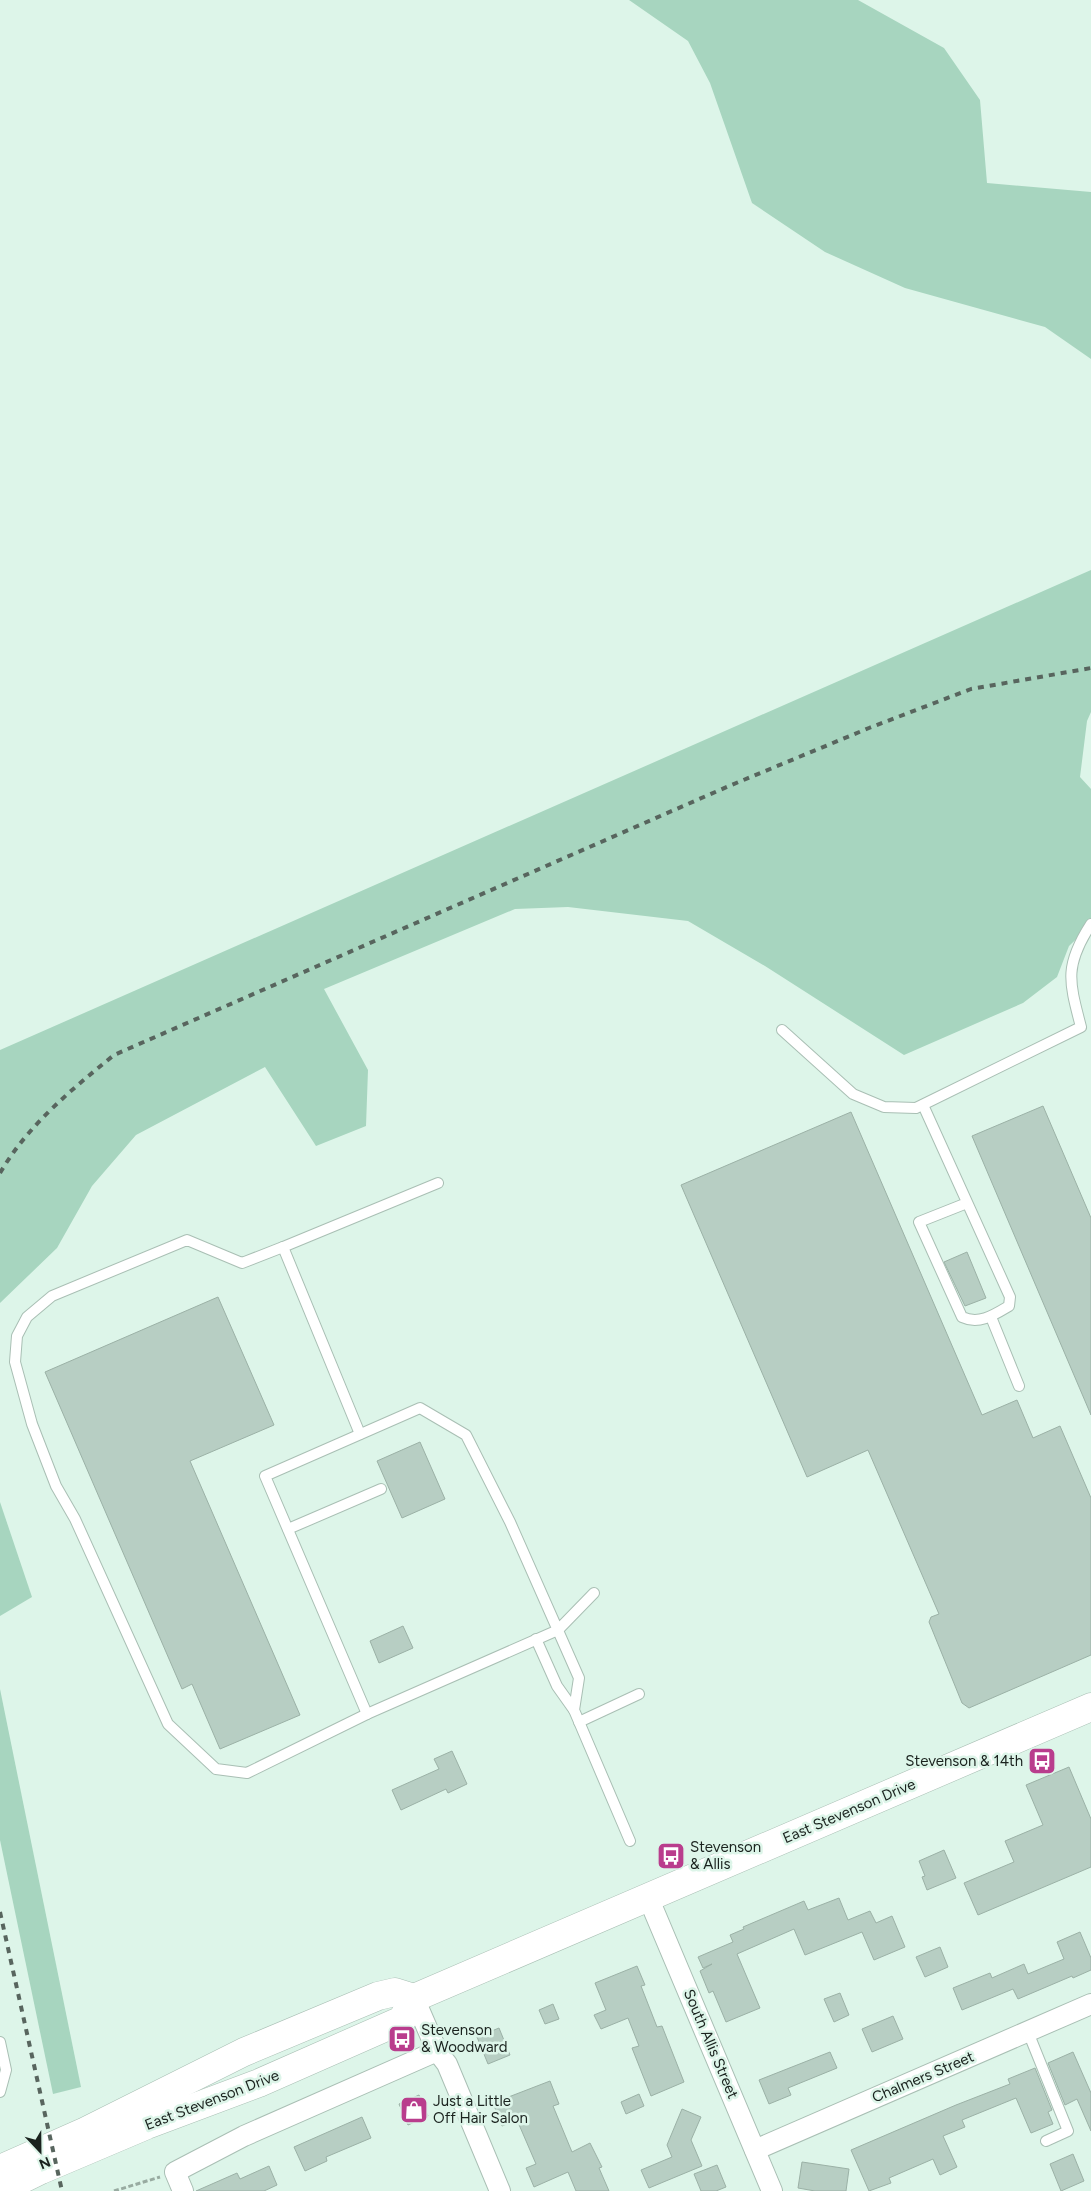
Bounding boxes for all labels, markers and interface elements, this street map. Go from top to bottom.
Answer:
bus stop icon: Stevenson & 14th [1027,1746,1057,1776]
place label: Stevenson & 14th [905,1752,1023,1770]
street label: East Stevenson Drive [780,1775,918,1847]
place label: Stevenson & Allis [690,1838,761,1873]
bus stop icon: Stevenson & Allis [656,1841,686,1871]
street label: South Allis Street [680,1987,742,2102]
place label: Stevenson & Woodward [421,2021,507,2056]
bus stop icon: Stevenson & Woodward [387,2024,417,2054]
street label: Chalmers Street [869,2047,977,2107]
street label: East Stevenson Drive [142,2066,282,2134]
place label: Just a Little Off Hair Salon [433,2092,528,2127]
shop icon: Just a Little Off Hair Salon [399,2095,429,2125]
north arrow [15,2126,65,2176]
text: N [36,2153,53,2172]

